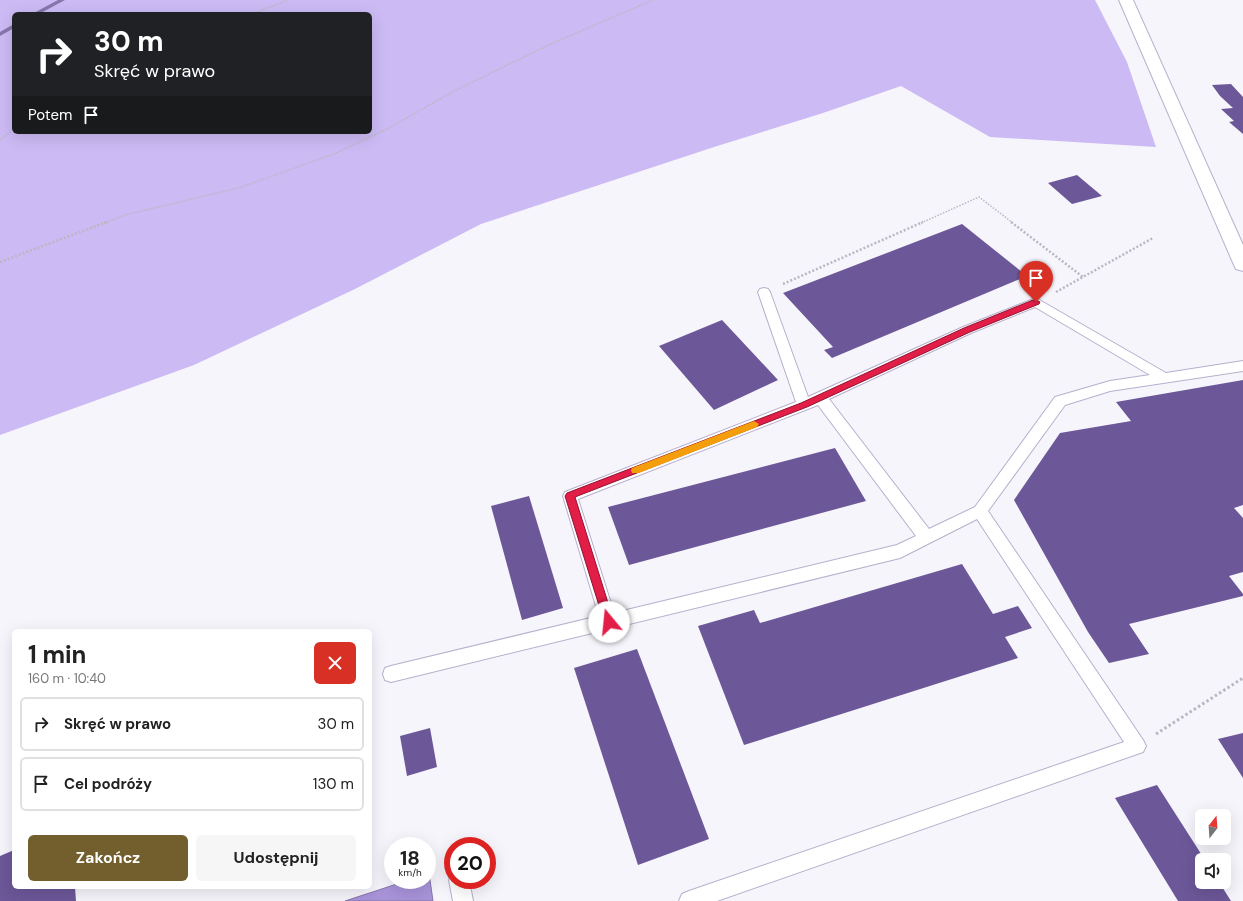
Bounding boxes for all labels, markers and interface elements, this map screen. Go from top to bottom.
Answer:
text: 30 m [94,23,164,60]
icon: right [28,28,80,80]
text: Skręć w prawo [94,59,215,83]
icon: arrive [80,104,102,126]
text: Potem [28,105,72,125]
pin [1019,261,1053,302]
icon: arrive [1025,267,1047,289]
position arrow [588,601,630,643]
text: 1 min [28,639,86,670]
button: close [314,642,356,684]
text: 160 m · 10:40 [28,670,106,687]
icon: right [30,713,52,735]
text: Skręć w prawo [64,714,171,734]
text: 30 m [318,714,354,734]
icon: arrive [30,773,52,795]
text: Cel podróży [64,774,152,794]
text: 130 m [313,774,354,794]
north arrow [1195,809,1231,845]
map controls [1195,809,1231,889]
button: Zakończ [28,835,188,881]
button: Udostępnij [196,835,356,881]
speed limit sign: 20 [444,837,496,889]
text: 18 [400,845,420,871]
button: sound [1195,853,1231,889]
text: km/h [398,866,422,879]

